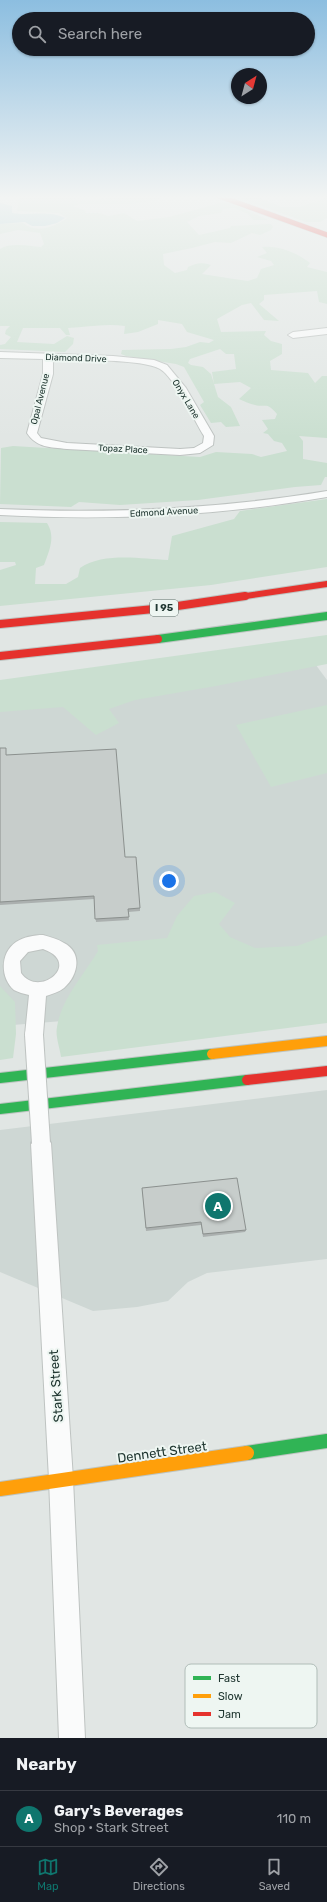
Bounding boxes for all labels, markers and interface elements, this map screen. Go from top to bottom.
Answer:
search box [12,12,315,56]
icon: search [26,23,48,45]
text: Search here [58,25,142,43]
north arrow [231,68,267,104]
street label: Diamond Drive [45,352,107,364]
street label: Opal Avenue [29,373,51,425]
street label: Onyx Lane [170,378,202,420]
street label: Topaz Place [98,443,148,455]
street label: Edmond Avenue [130,505,198,519]
road number: I 95 [150,600,178,616]
your location [159,871,179,891]
pin: A [205,1191,231,1221]
street label: Stark Street [46,1349,66,1423]
street label: Dennett Street [116,1438,208,1466]
legend [185,1664,317,1728]
text: Fast [218,1672,241,1685]
text: Slow [218,1690,243,1703]
text: Jam [218,1708,241,1721]
text: Nearby [16,1754,77,1774]
text: Gary's Beverages [54,1802,183,1820]
text: A [24,1811,34,1826]
text: 110 m [277,1811,311,1826]
text: Shop · Stark Street [54,1820,169,1835]
tab: Map [37,1856,59,1893]
tab: Directions [133,1856,185,1893]
tab: Saved [259,1856,290,1893]

